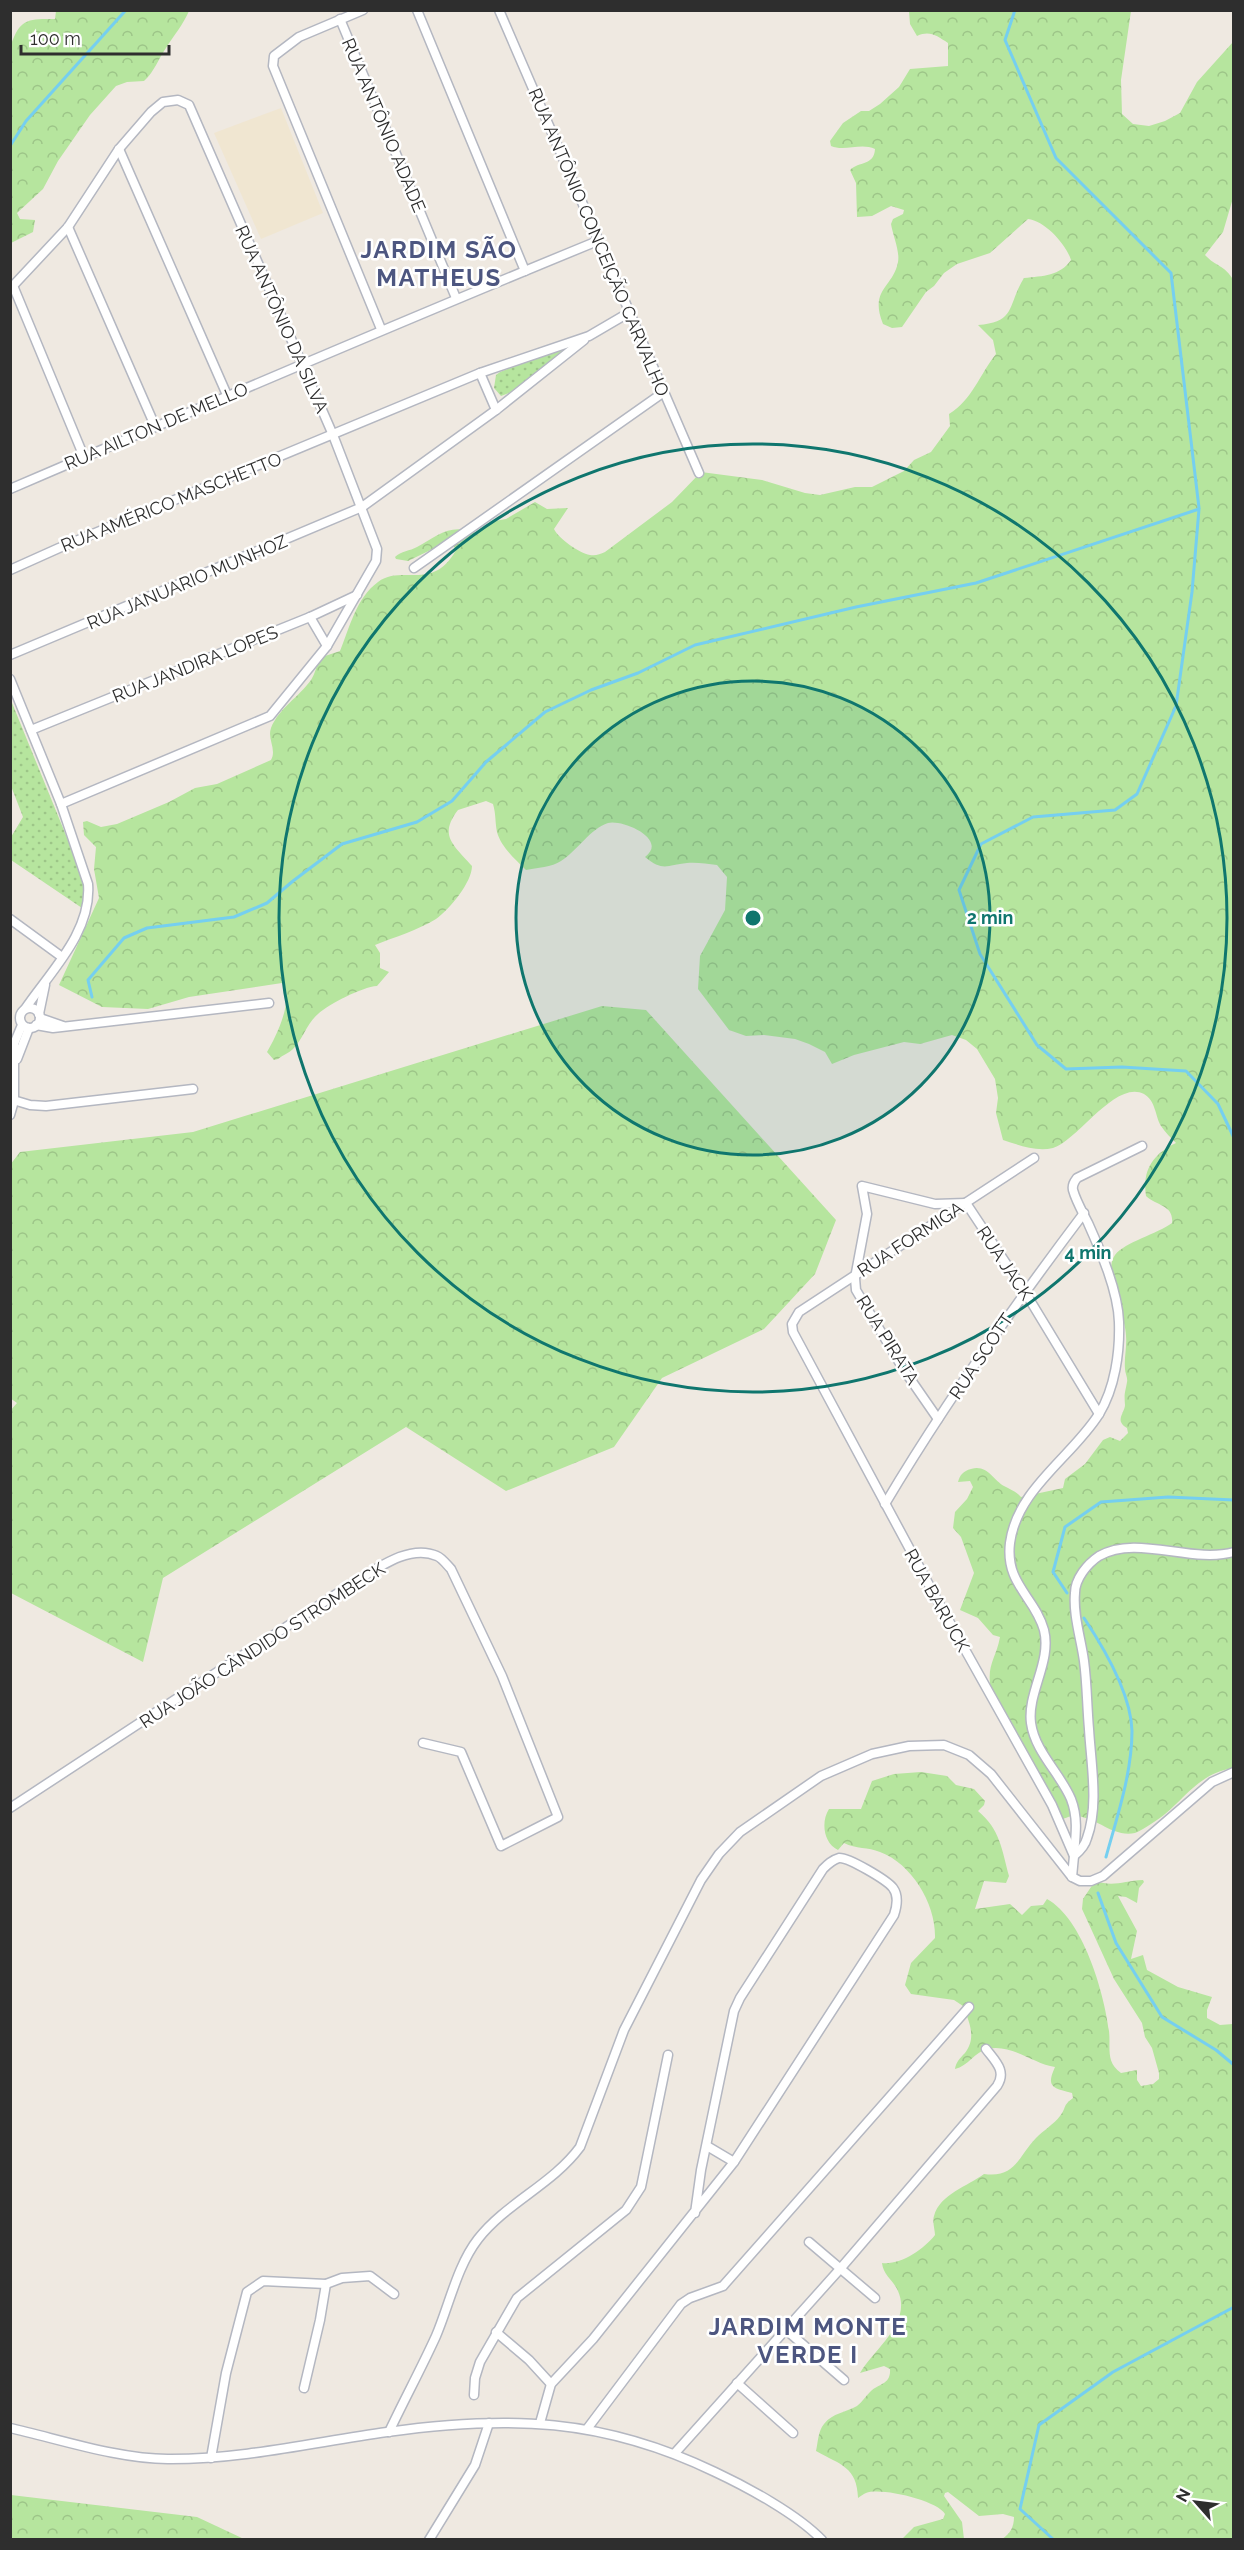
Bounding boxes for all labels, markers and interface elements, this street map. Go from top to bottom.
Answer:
scale bar [21,18,170,56]
text: 100 m [30,28,81,49]
street label: RUA ANTÔNIO ADADE [338,34,431,215]
street label: RUA ANTÔNIO CONCEIÇÃO CARVALHO [524,84,675,399]
street label: RUA ANTÔNIO DA SILVA [231,222,334,416]
district label: JARDIM SÃO MATHEUS [361,235,517,292]
street label: RUA AILTON DE MELLO [61,378,251,474]
street label: RUA AMÉRICO MASCHETTO [57,447,284,556]
street label: RUA JANUARIO MUNHOZ [84,530,290,634]
street label: RUA JANDIRA LOPES [109,621,281,707]
text: 2 min [967,907,1013,928]
centre of rings [743,908,763,928]
street label: RUA FORMIGA [853,1197,967,1281]
street label: RUA JACK [973,1222,1038,1304]
text: 4 min [1065,1242,1111,1263]
street label: RUA PIRATA [852,1292,924,1388]
street label: RUA SCOTT [945,1309,1017,1403]
street label: RUA BARUCK [900,1545,974,1655]
street label: RUA JOÃO CÂNDIDO STROMBECK [135,1557,389,1732]
district label: JARDIM MONTE VERDE I [709,2312,907,2369]
north arrow [1166,2472,1226,2532]
text: N [1172,2485,1194,2505]

